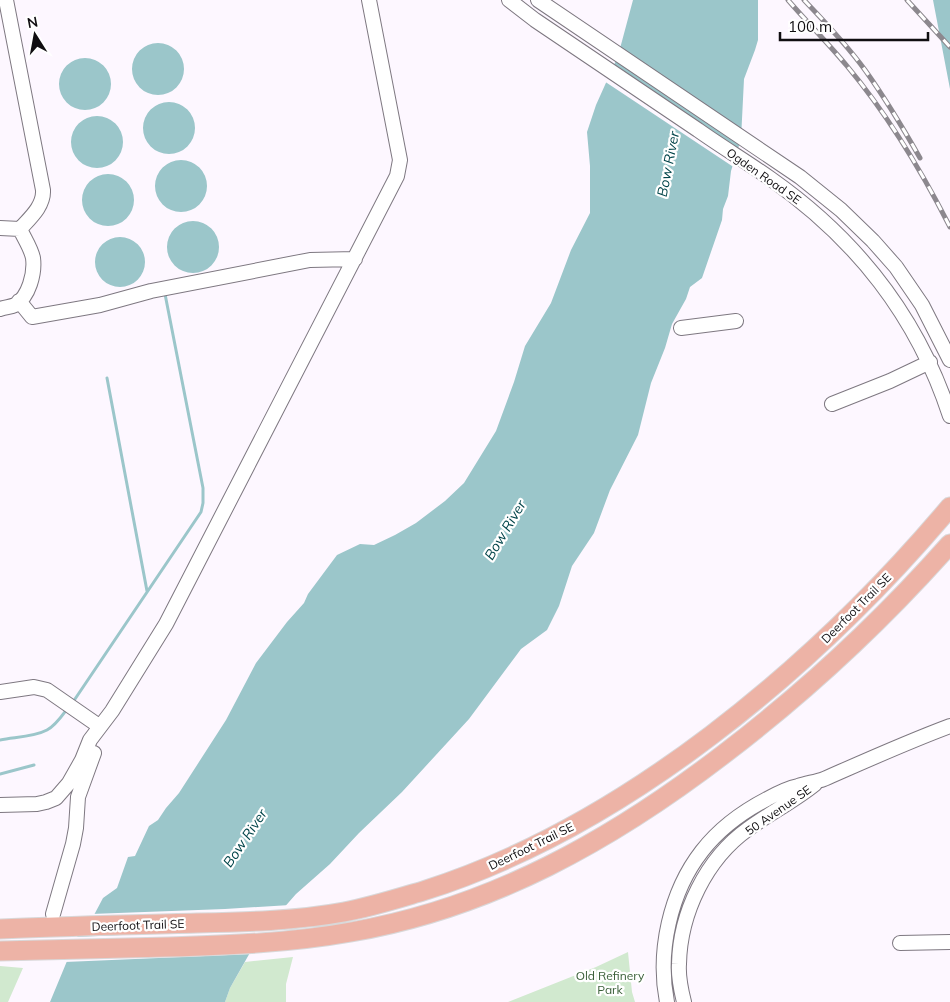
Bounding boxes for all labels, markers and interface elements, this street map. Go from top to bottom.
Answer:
north arrow [10,10,60,60]
scale bar [780,10,928,42]
text: N [26,12,39,32]
text: 100 m [788,17,832,36]
water label: Bow River [653,129,683,198]
street label: Ogden Road SE [724,145,804,207]
water label: Bow River [480,496,530,563]
street label: Deerfoot Trail SE [818,570,894,646]
street label: 50 Avenue SE [742,782,814,838]
water label: Bow River [219,805,272,871]
street label: Deerfoot Trail SE [486,819,576,873]
street label: Deerfoot Trail SE [91,916,185,934]
park label: Old Refinery Park [576,968,645,997]

